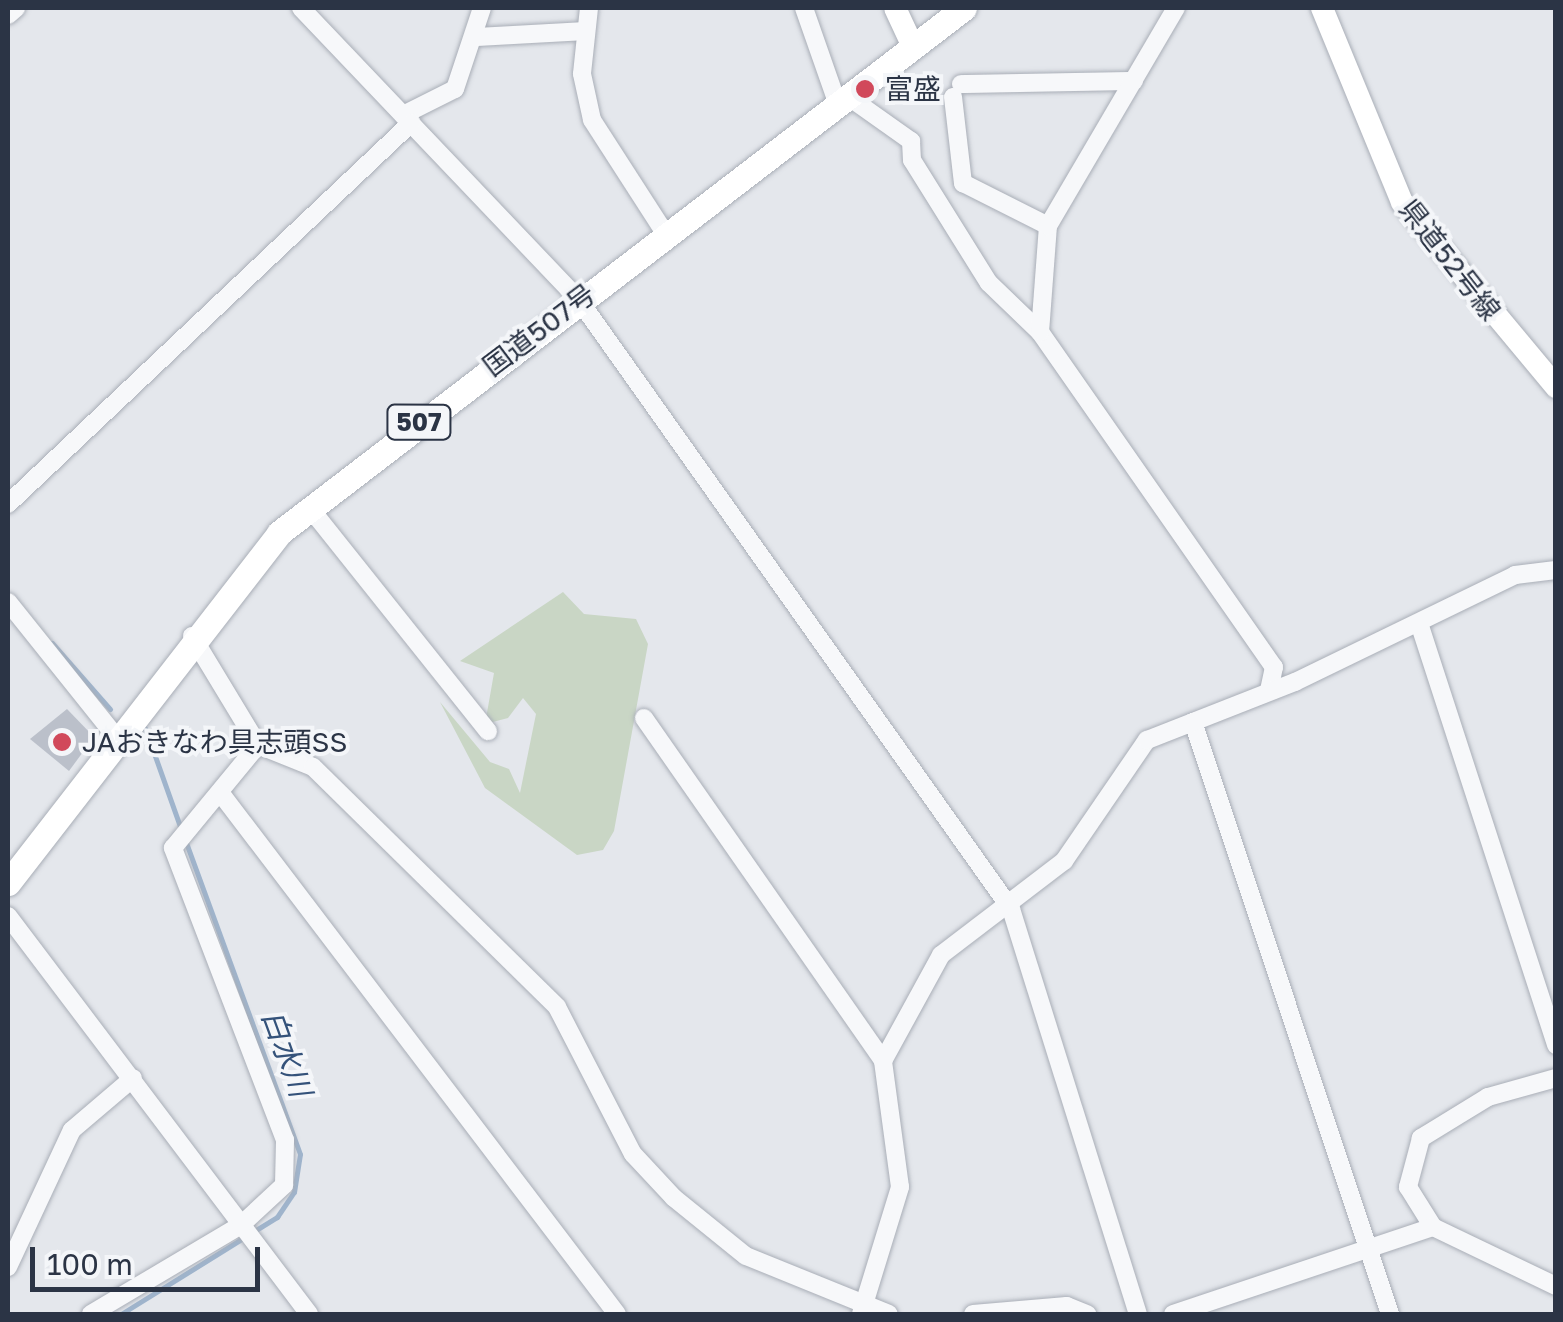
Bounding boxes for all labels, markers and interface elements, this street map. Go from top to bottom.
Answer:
place label: 富盛 [885,72,941,106]
marker: 富盛 [854,78,876,100]
street label: 県道52号線 [1392,193,1508,327]
street label: 国道507号 [476,277,602,383]
road number: 507 [384,402,454,442]
place label: JAおきなわ具志頭SS [82,725,347,759]
marker: JAおきなわ具志頭SS [51,731,73,753]
water label: 白水川 [255,1005,319,1101]
scale bar [35,1227,265,1289]
text: 100 m [47,1246,133,1282]

